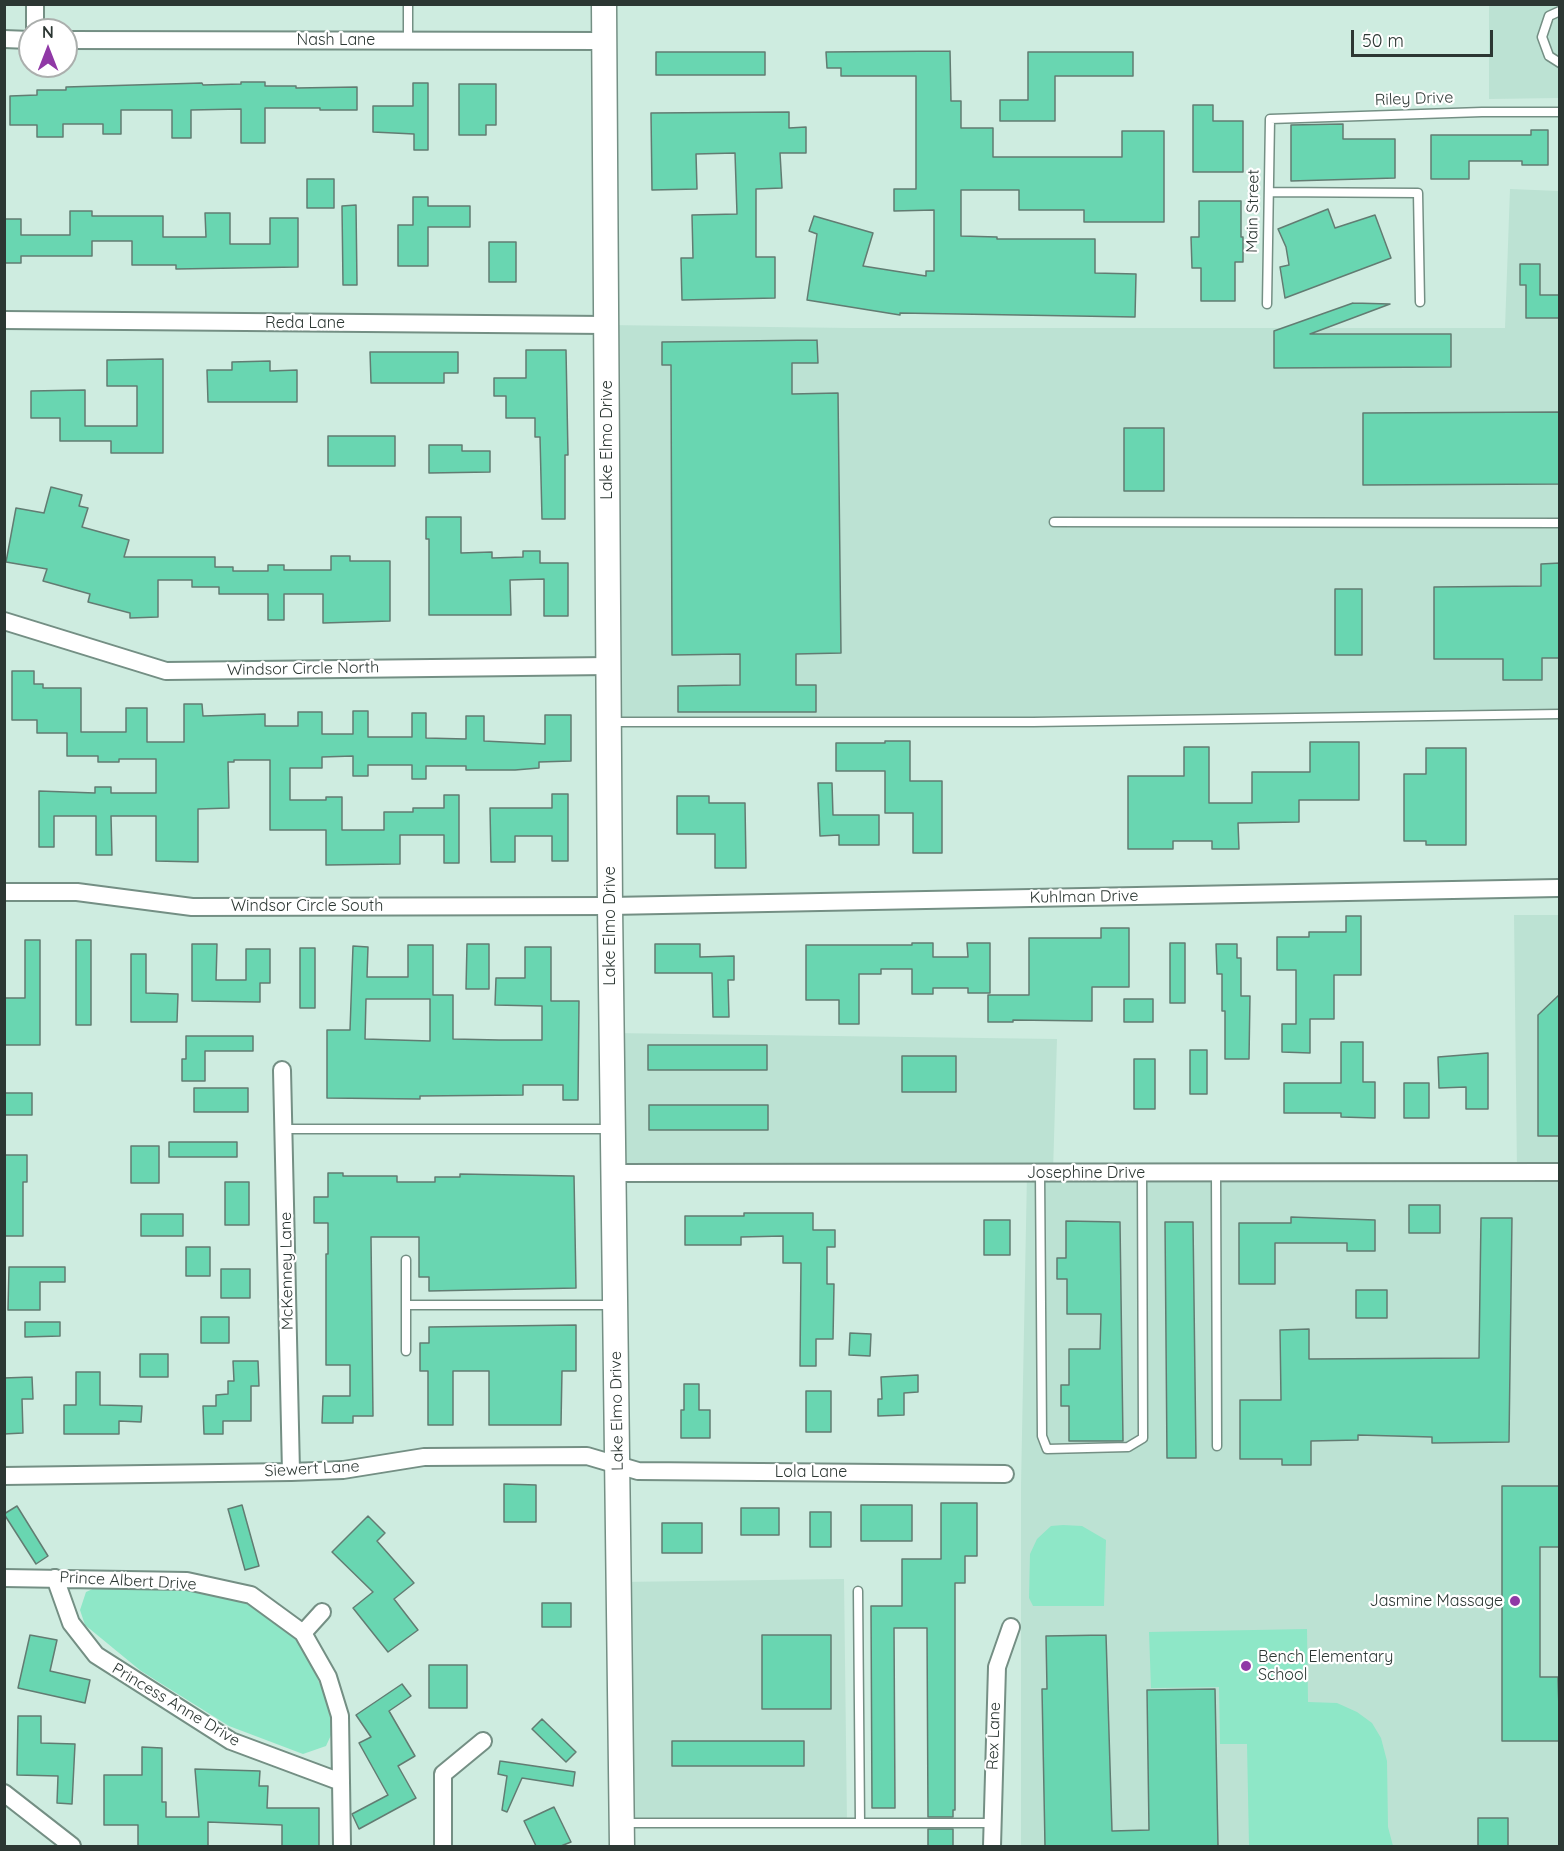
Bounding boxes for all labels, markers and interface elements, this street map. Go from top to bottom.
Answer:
north arrow [18,18,78,78]
scale bar [1354,18,1496,56]
text: N [42,22,54,42]
text: 50 m [1362,29,1404,52]
street label: Nash Lane [297,30,375,50]
street label: Riley Drive [1374,88,1454,110]
street label: Main Street [1243,169,1263,253]
street label: Reda Lane [265,313,345,333]
street label: Lake Elmo Drive [597,380,617,500]
street label: Windsor Circle North [227,658,379,680]
street label: Lake Elmo Drive [600,866,620,986]
street label: Kuhlman Drive [1029,886,1139,908]
street label: Windsor Circle South [231,896,383,916]
street label: Josephine Drive [1027,1163,1145,1183]
street label: McKenney Lane [276,1212,298,1330]
street label: Lake Elmo Drive [606,1351,628,1471]
street label: Siewert Lane [264,1457,360,1481]
street label: Lola Lane [775,1462,847,1482]
street label: Prince Albert Drive [59,1568,197,1594]
place label: Jasmine Massage [1370,1591,1503,1611]
marker: Jasmine Massage [1508,1594,1522,1608]
place label: Bench Elementary School [1258,1647,1393,1685]
street label: Princess Anne Drive [109,1659,243,1751]
marker: Bench Elementary School [1239,1659,1253,1673]
street label: Rex Lane [983,1702,1005,1770]

